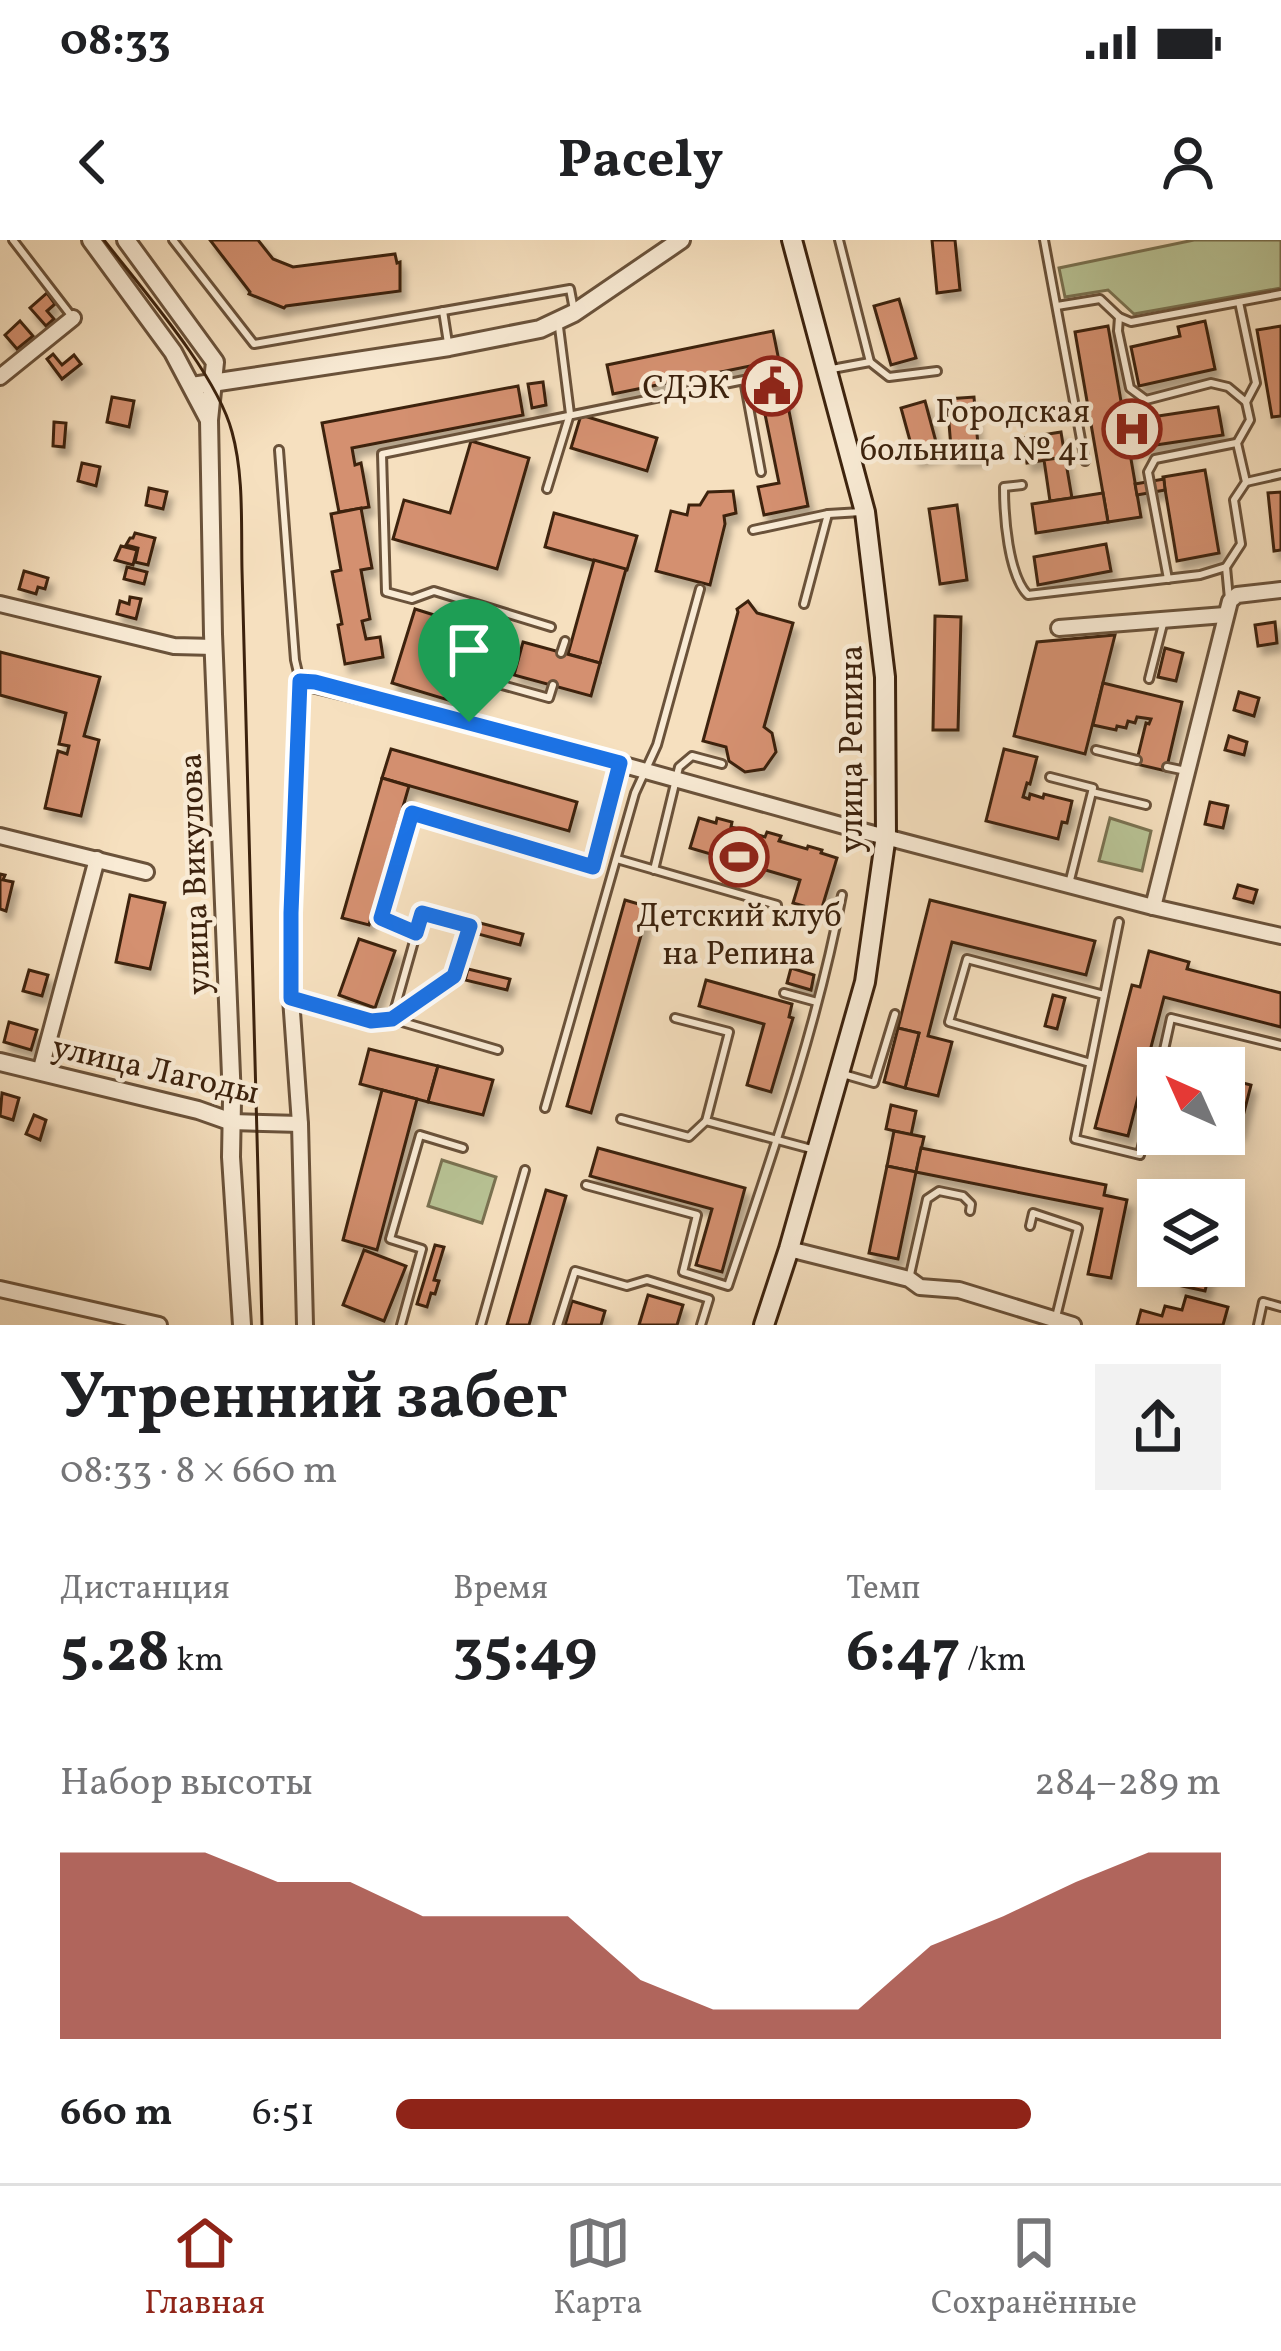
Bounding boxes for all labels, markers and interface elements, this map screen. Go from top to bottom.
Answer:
text: 08:33 [60,11,171,74]
text: Pacely [558,125,723,200]
icon: back [60,129,126,195]
icon: person [1155,129,1221,195]
public building icon: СДЭК [741,355,803,417]
place label: СДЭК [643,367,730,413]
place label: Городская больница № 41 [860,391,1090,475]
hospital icon: Городская больница № 41 [1101,398,1163,460]
pin [418,599,520,722]
icon: arrive [436,617,502,683]
street label: улица Репина [831,645,877,853]
street label: улица Викулова [170,752,224,996]
sports icon: Детский клуб на Репина [708,826,770,888]
place label: Детский клуб на Репина [636,895,842,979]
street label: улица Лагоды [47,1026,263,1118]
north arrow [1137,1047,1245,1155]
map controls [1137,1047,1245,1287]
button: layers [1137,1179,1245,1287]
text: Утренний забег [60,1354,567,1446]
button: share [1095,1364,1221,1490]
text: 08:33 · 8 × 660 m [60,1445,338,1499]
text: Дистанция [60,1567,230,1613]
text: Время [453,1567,548,1613]
text: Темп [846,1567,920,1613]
text: 5.28 [60,1613,170,1696]
text: 35:49 [453,1613,598,1696]
text: 6:47 [846,1613,960,1696]
text: km [170,1639,224,1685]
text: /km [960,1639,1026,1685]
text: Набор высоты [60,1757,313,1811]
text: 284–289 m [1034,1757,1221,1811]
text: 660 m [60,2087,172,2141]
text: 6:51 [252,2087,315,2141]
tab: Главная [144,2210,265,2328]
tab: Карта [553,2210,643,2328]
tab: Сохранённые [931,2210,1137,2328]

